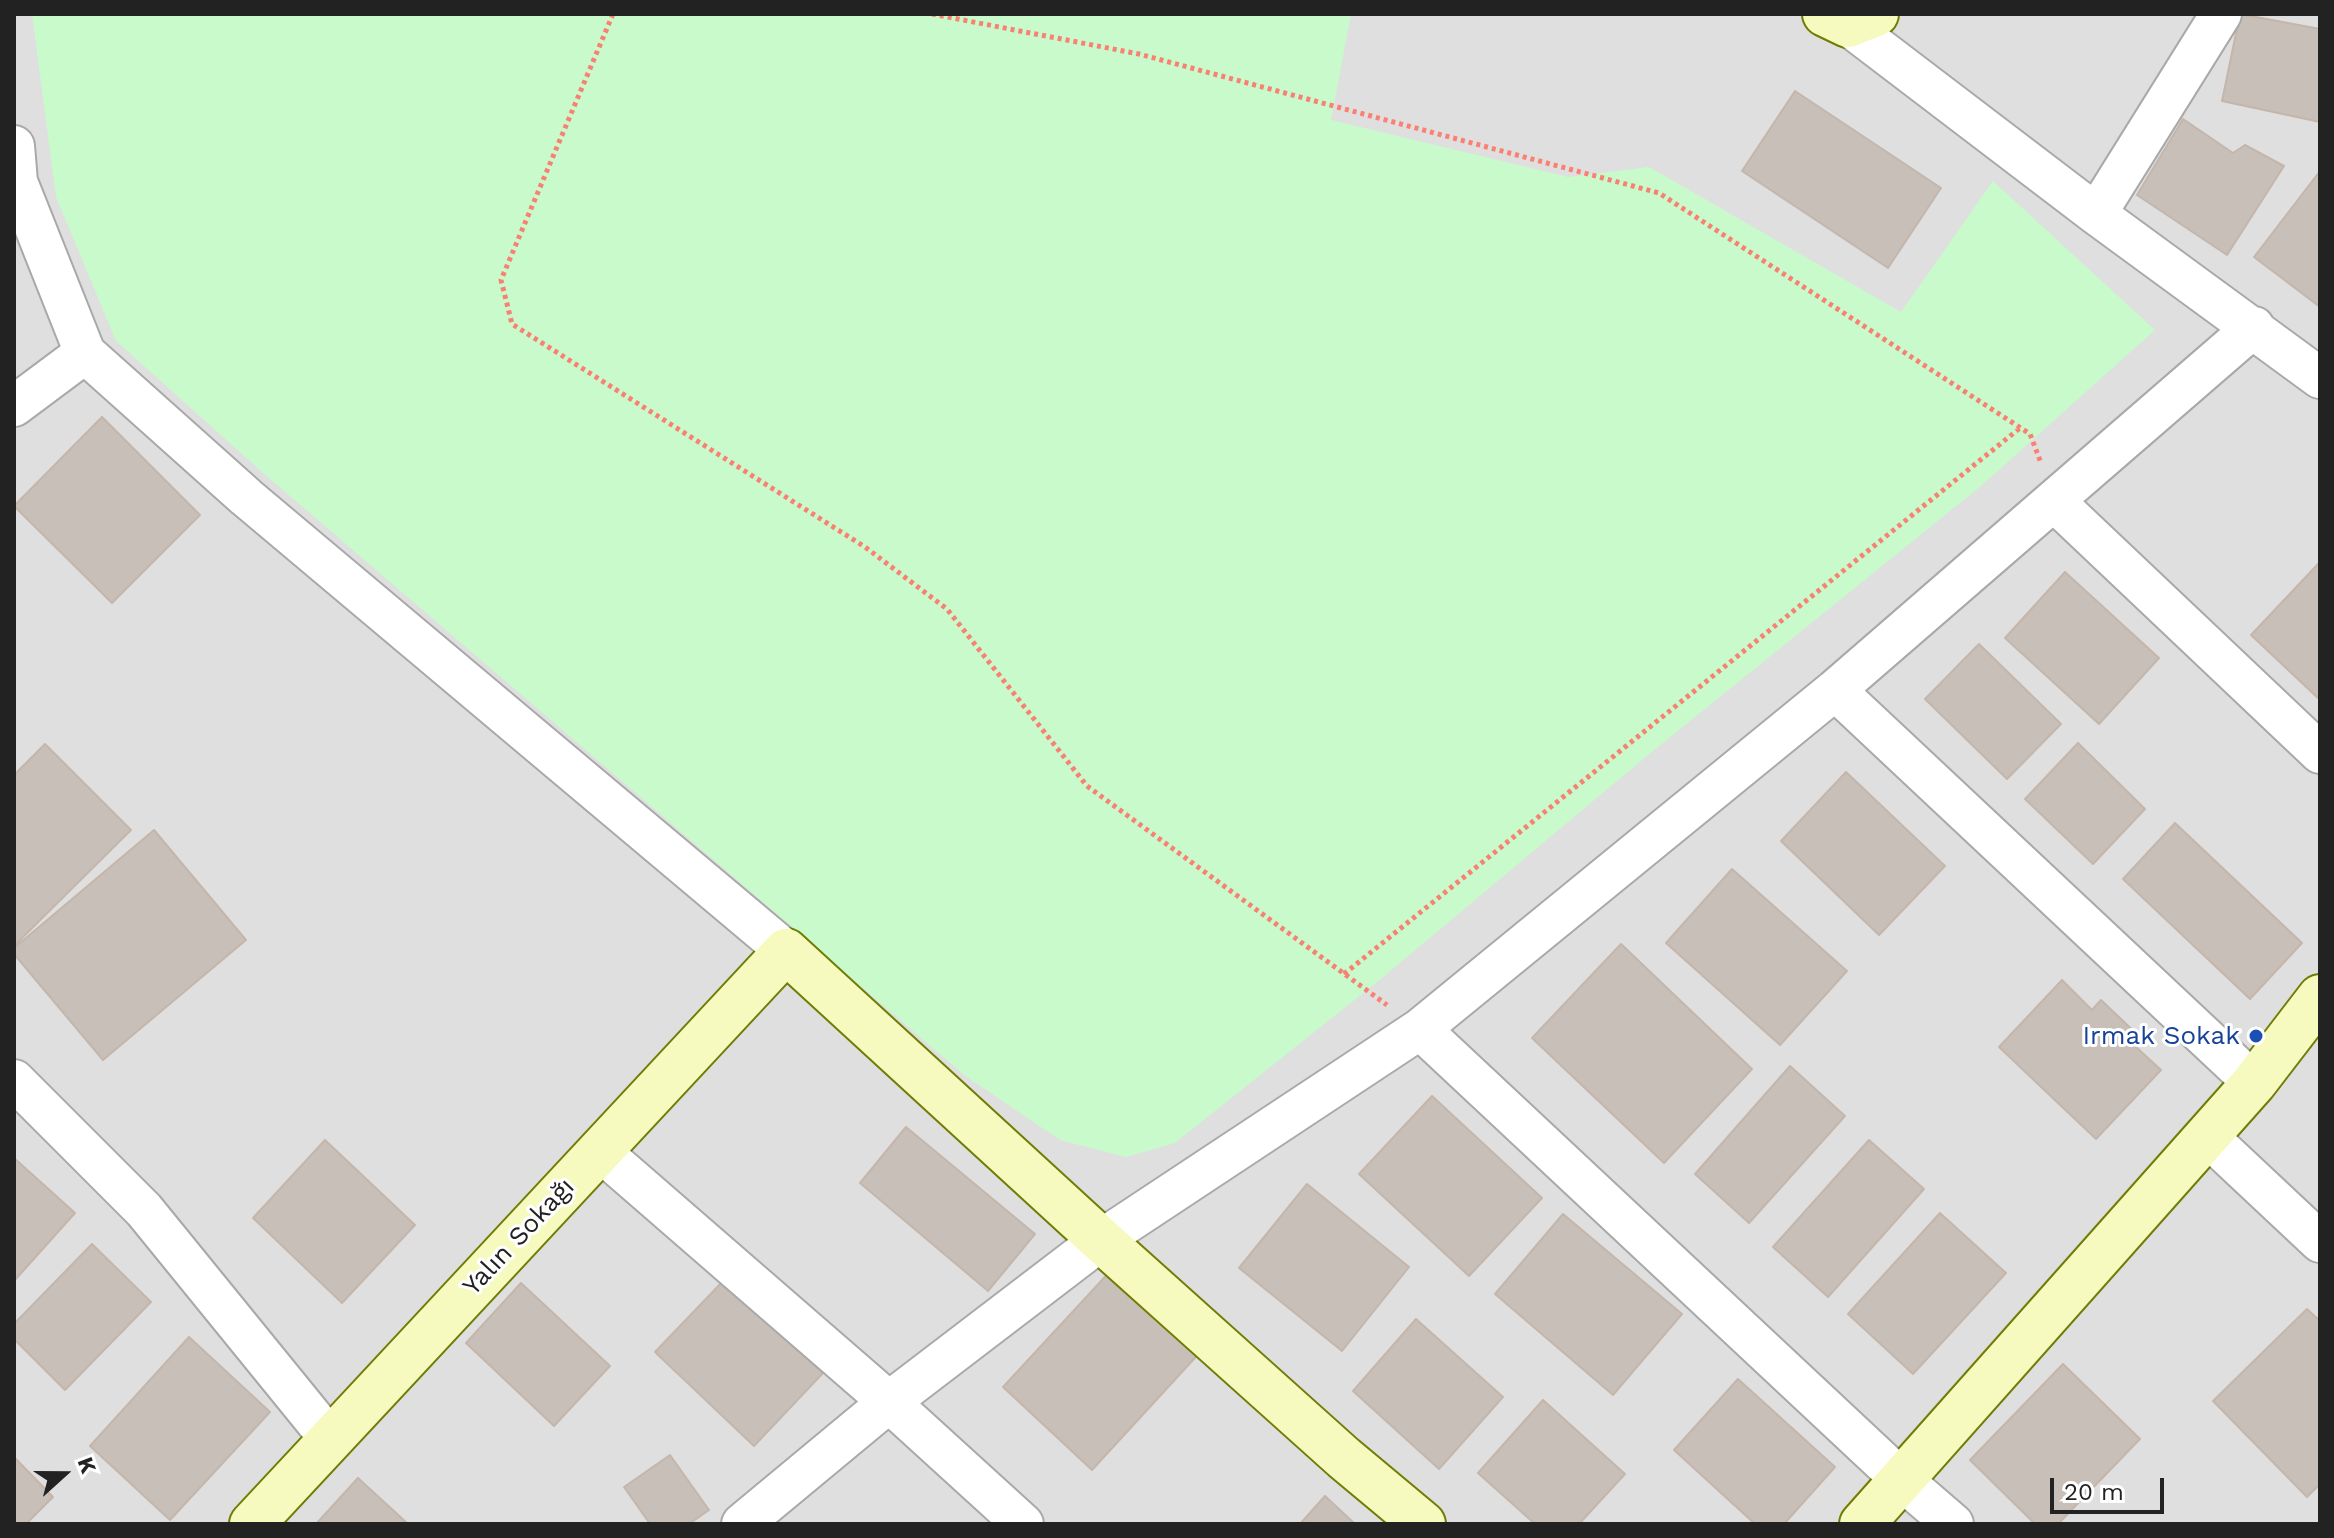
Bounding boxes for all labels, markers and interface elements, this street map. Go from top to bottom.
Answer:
place label: Irmak Sokak [2083,1020,2240,1052]
marker: Irmak Sokak [2247,1027,2265,1045]
street label: Yalın Sokağı [457,1172,581,1302]
north arrow [24,1434,104,1514]
text: K [72,1454,101,1477]
scale bar [2054,1462,2168,1512]
text: 20 m [2064,1478,2124,1506]

